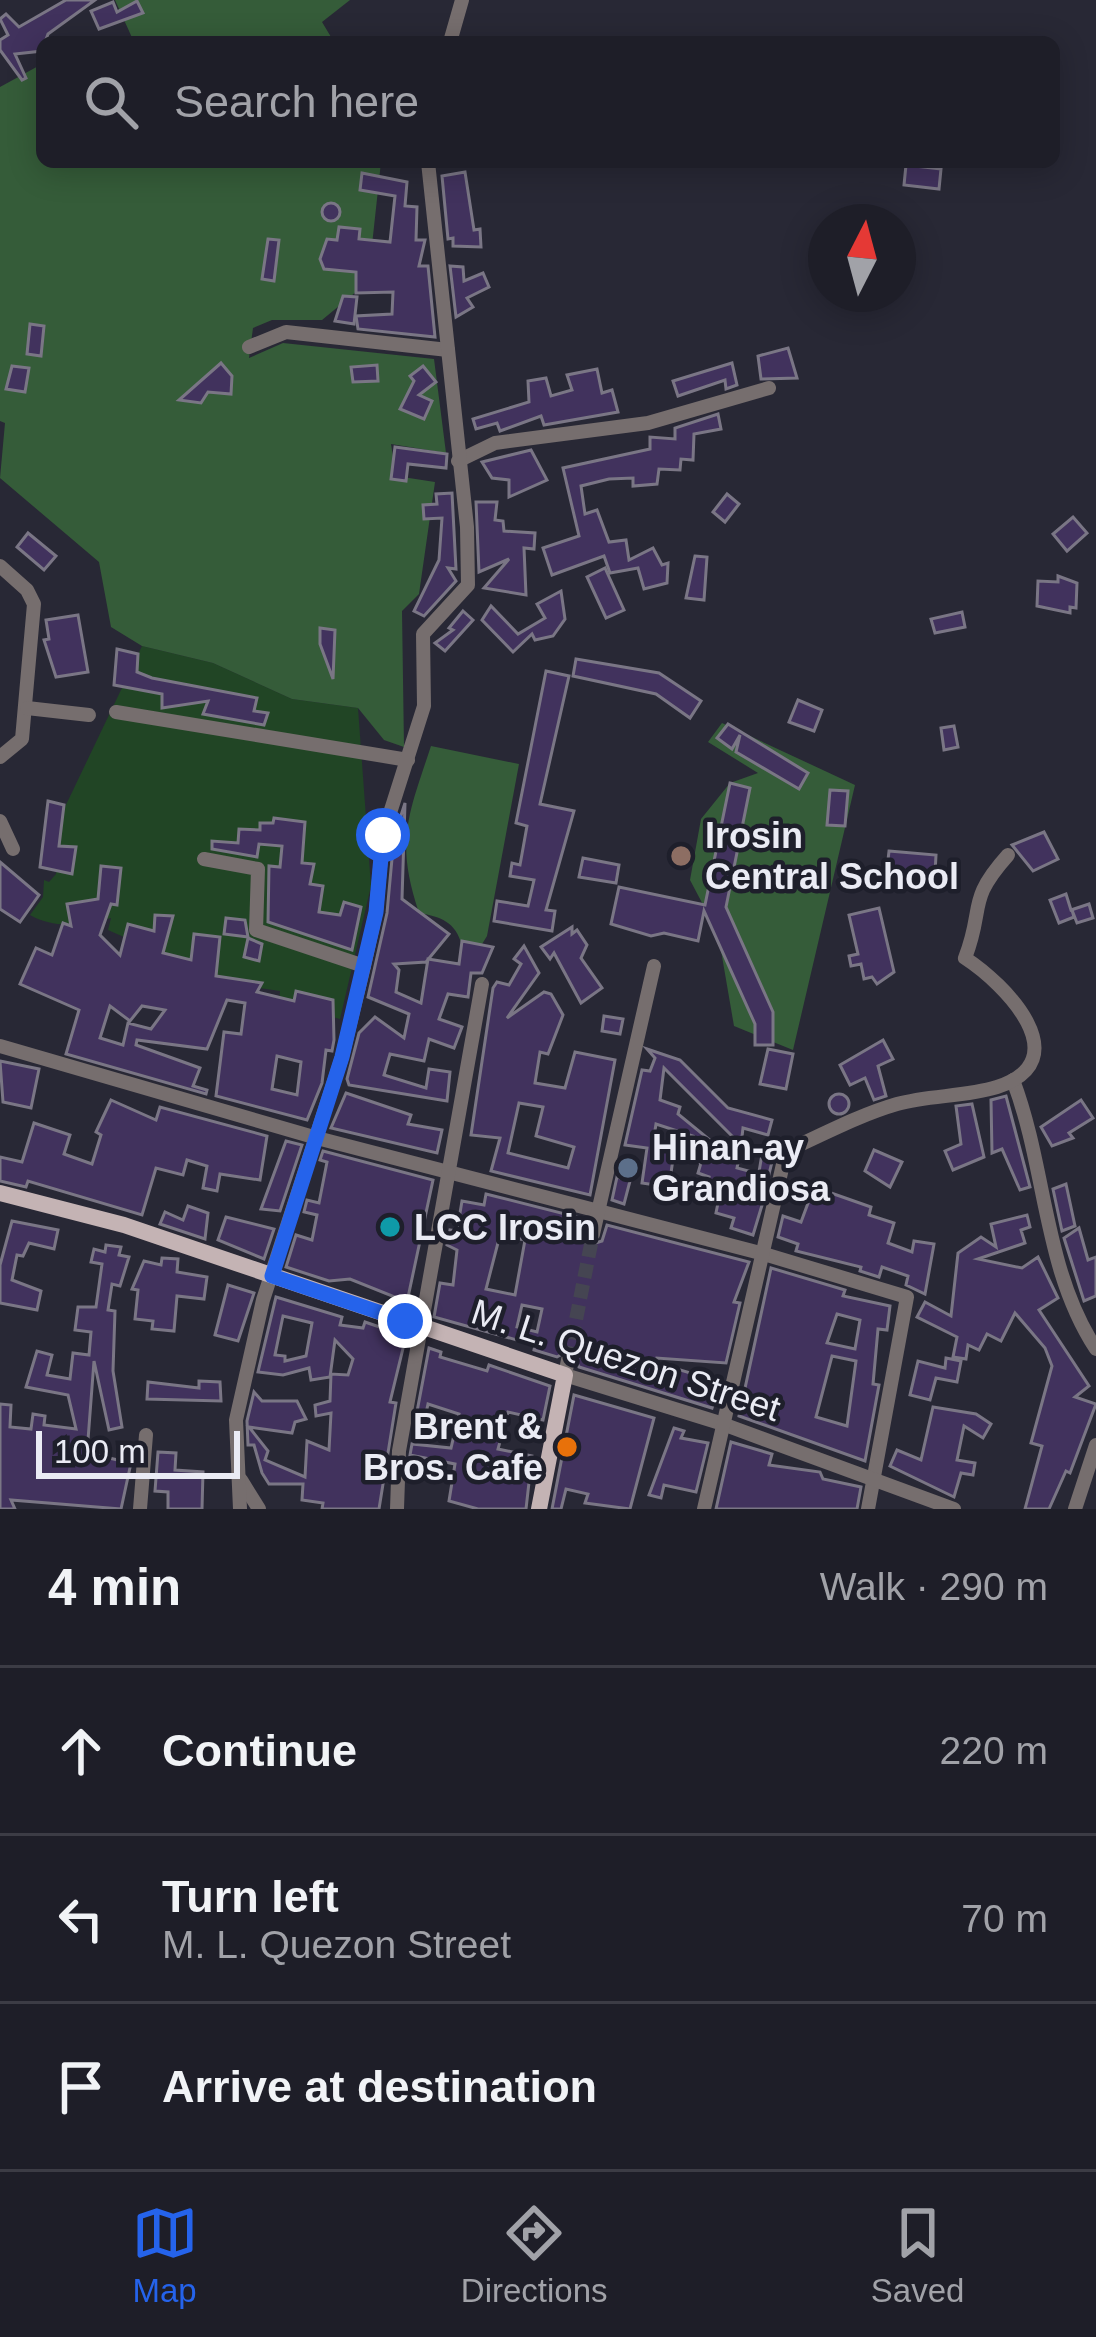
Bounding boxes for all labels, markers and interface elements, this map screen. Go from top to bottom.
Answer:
search box [36,36,1060,168]
icon: search [78,69,144,135]
text: Search here [174,76,419,127]
north arrow [808,204,916,312]
route start [356,808,410,862]
place label: Irosin Central School [705,815,959,897]
marker: Irosin Central School [668,843,694,869]
place label: Hinan-ay Grandiosa [652,1127,831,1209]
marker: Hinan-ay Grandiosa [615,1155,641,1181]
place label: LCC Irosin [414,1207,596,1248]
marker: LCC Irosin [377,1214,403,1240]
street label: M. L. Quezon Street [466,1291,786,1429]
route end [378,1294,432,1348]
place label: Brent & Bros. Cafe [363,1406,543,1488]
scale bar [36,1425,240,1478]
text: 100 m [54,1433,146,1470]
marker: Brent & Bros. Cafe [554,1434,580,1460]
text: 4 min [48,1559,181,1616]
text: Walk · 290 m [820,1565,1048,1608]
icon: ahead [48,1718,114,1784]
text: Continue [162,1725,357,1776]
text: 220 m [940,1729,1048,1772]
text: Turn left [162,1871,339,1922]
icon: left [48,1886,114,1952]
text: 70 m [961,1897,1048,1940]
text: M. L. Quezon Street [162,1923,511,1966]
icon: arrive [48,2054,114,2120]
text: Arrive at destination [162,2061,597,2112]
tab: Map [132,2200,198,2310]
tab: Directions [461,2200,608,2310]
tab: Saved [871,2200,964,2310]

